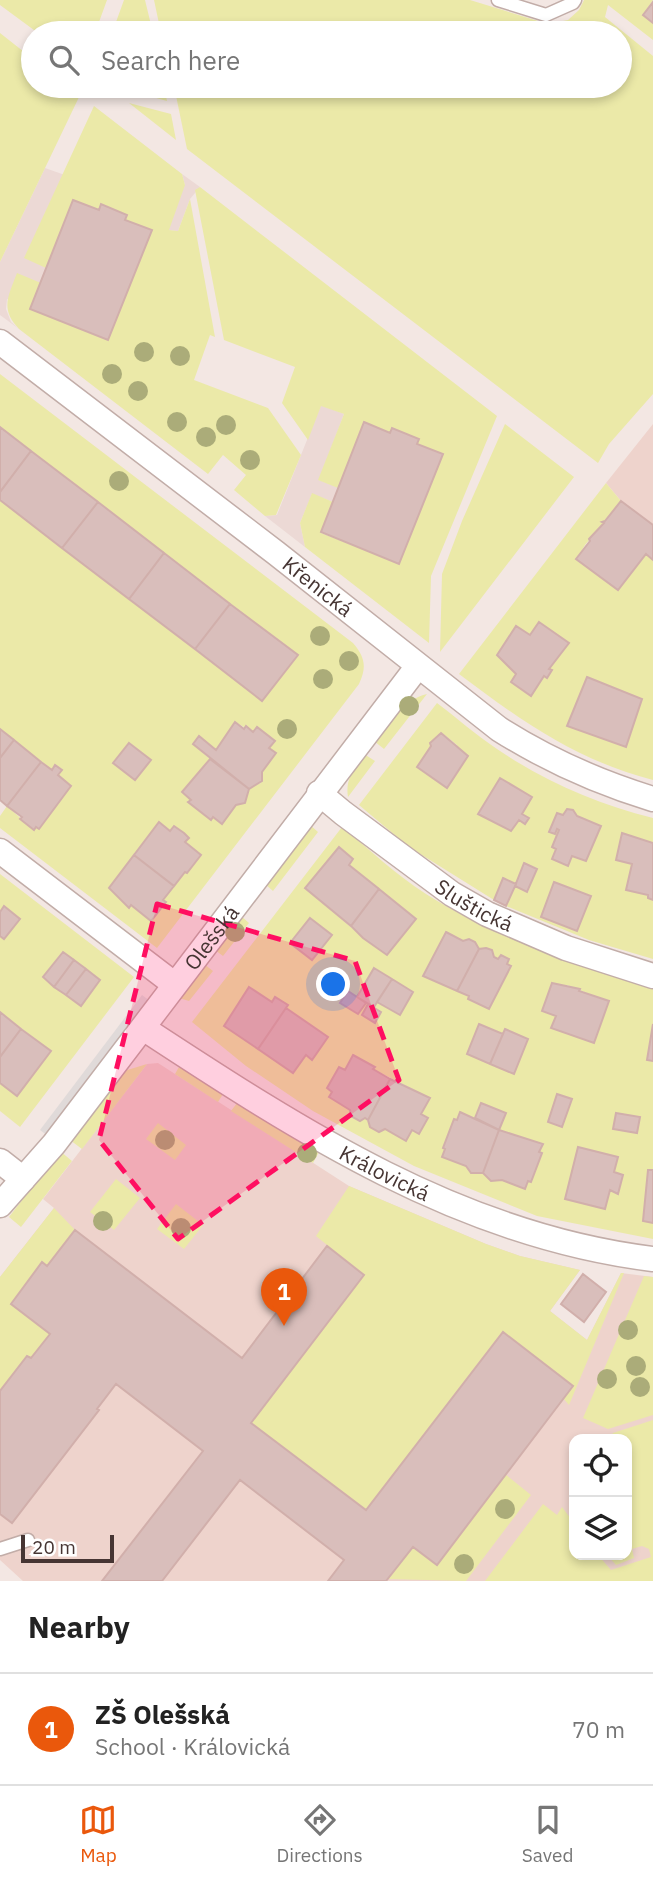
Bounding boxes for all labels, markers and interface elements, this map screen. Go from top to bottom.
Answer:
search box [21,21,632,98]
icon: search [45,41,83,79]
text: Search here [101,43,240,77]
street label: Křenická [277,550,359,623]
street label: Sluštická [429,872,518,938]
street label: Olešská [177,899,245,976]
your location [316,967,350,1001]
street label: Královická [335,1138,434,1207]
pin: 1 [261,1268,307,1326]
map controls [569,1434,632,1560]
button: locate [569,1434,632,1497]
button: layers [569,1497,632,1560]
scale bar [21,1532,114,1564]
text: 20 m [32,1535,76,1559]
text: Nearby [28,1607,130,1646]
text: ZŠ Olešská [95,1697,230,1731]
text: 1 [44,1714,58,1744]
text: 70 m [572,1714,625,1744]
text: School · Královická [95,1731,290,1761]
tab: Map [79,1801,117,1867]
tab: Directions [276,1801,363,1867]
tab: Saved [522,1801,574,1867]

